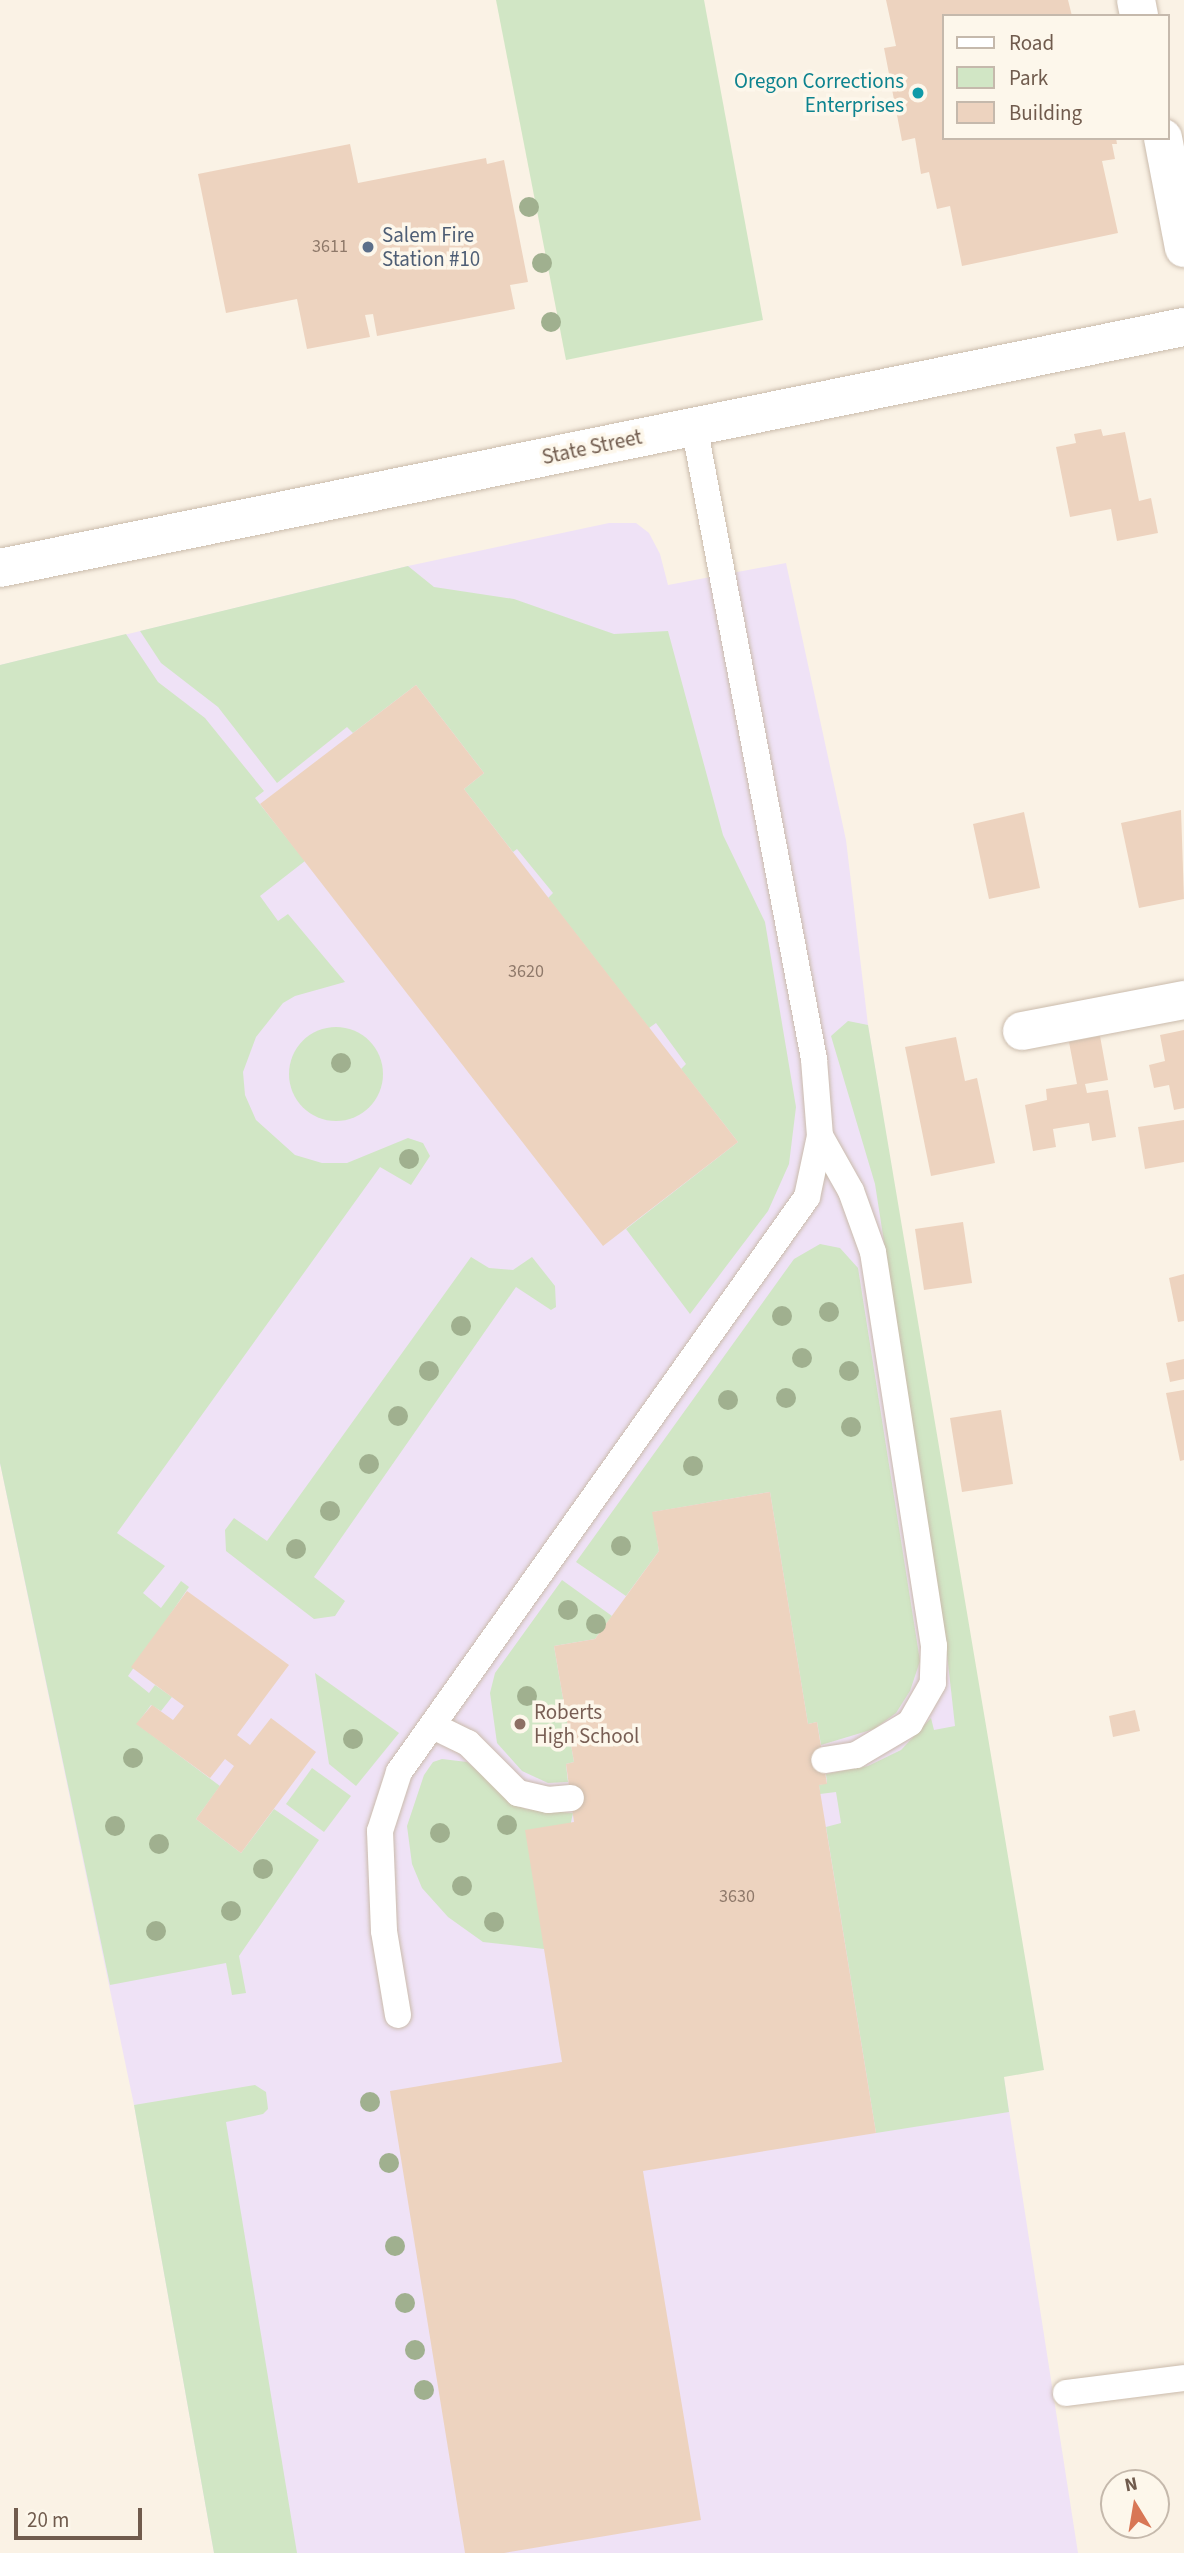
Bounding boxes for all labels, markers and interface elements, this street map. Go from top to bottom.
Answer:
legend [942,14,1170,140]
text: Road [1009,28,1054,58]
text: Park [1009,63,1048,93]
place label: Oregon Corrections Enterprises [734,68,904,118]
marker: Oregon Corrections Enterprises [910,85,926,101]
text: Building [1009,98,1082,128]
place label: Salem Fire Station #10 [382,222,480,272]
house number: 3611 [312,236,348,258]
marker: Salem Fire Station #10 [360,239,376,255]
street label: State Street [540,424,644,470]
house number: 3620 [508,961,544,983]
place label: Roberts High School [534,1699,639,1749]
marker: Roberts High School [512,1716,528,1732]
house number: 3630 [719,1886,755,1908]
north arrow [1100,2469,1170,2539]
text: N [1122,2470,1140,2499]
scale bar [18,2494,145,2538]
text: 20 m [27,2505,69,2535]

